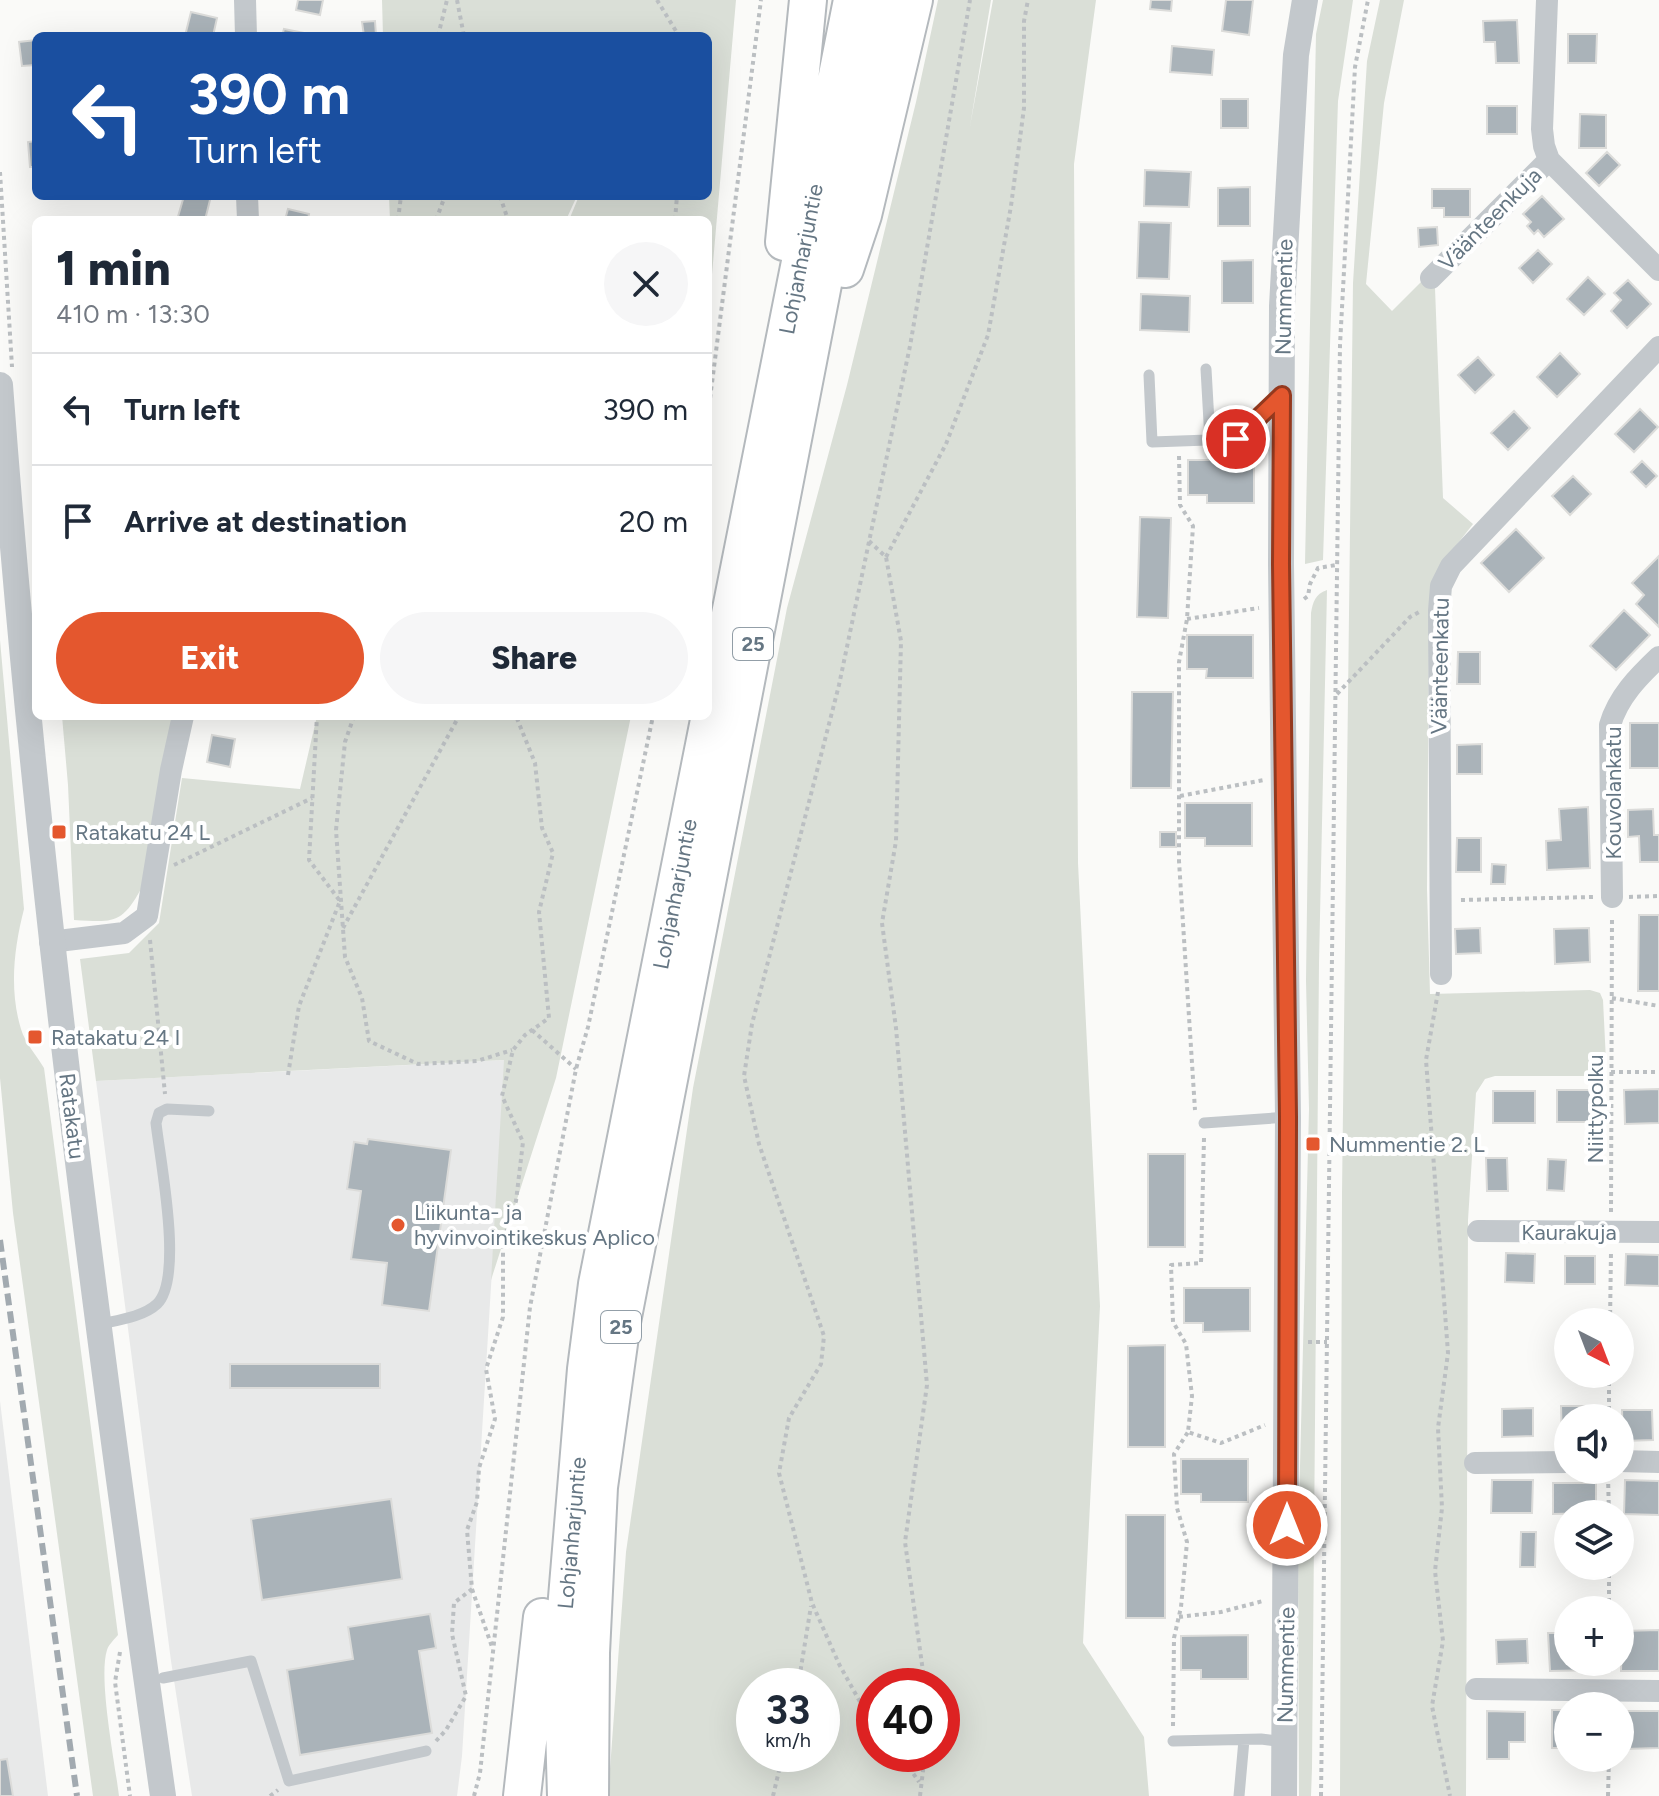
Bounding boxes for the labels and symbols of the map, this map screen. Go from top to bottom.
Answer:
street label: Väänteenkuja [1433,162,1547,276]
street label: Lohjanharjuntie [773,181,829,337]
street label: Nummentie [1269,239,1299,355]
pin [1202,405,1270,473]
street label: Väänteenkatu [1425,597,1455,735]
road number: 25 [733,628,773,660]
street label: Kouvolankatu [1600,727,1627,859]
street label: Lohjanharjuntie [647,816,703,972]
place label: Ratakatu 24 L [75,819,211,846]
marker: Ratakatu 24 L [50,823,68,841]
place label: Ratakatu 24 I [51,1024,181,1051]
marker: Ratakatu 24 I [26,1028,44,1046]
street label: Niittypolku [1582,1055,1609,1164]
street label: Ratakatu [53,1071,91,1161]
place label: Nummentie 2. L [1329,1131,1485,1158]
marker: Nummentie 2. L [1304,1135,1322,1153]
place label: Liikunta- ja hyvinvointikeskus Aplico [414,1199,655,1251]
marker: Liikunta- ja hyvinvointikeskus Aplico [389,1216,407,1234]
street label: Kaurakuja [1521,1219,1617,1246]
north arrow [1554,1308,1634,1388]
road number: 25 [601,1311,641,1343]
street label: Lohjanharjuntie [552,1456,592,1610]
position arrow [1245,1483,1329,1567]
street label: Nummentie [1271,1607,1301,1723]
speed limit sign: 40 [856,1668,960,1772]

